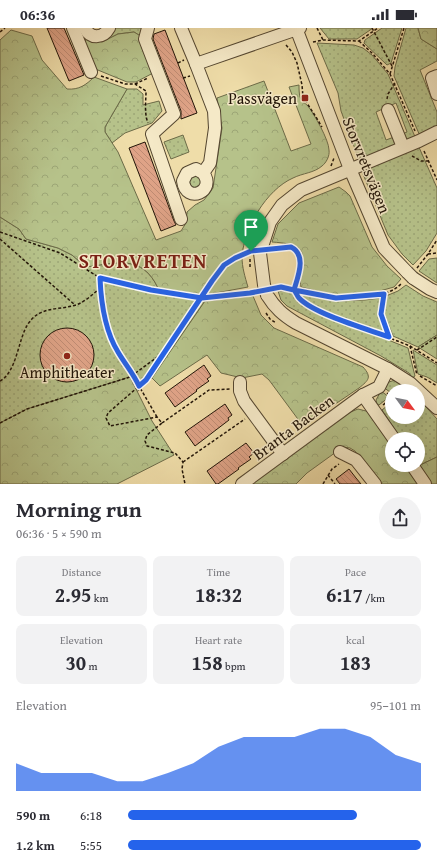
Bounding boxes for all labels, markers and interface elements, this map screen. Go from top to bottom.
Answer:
text: 06:36 [20,4,55,25]
place label: Passvägen [228,86,297,110]
marker: Passvägen [300,93,310,103]
street label: Storvretsvägen [337,113,397,217]
pin [234,210,268,251]
icon: arrive [240,216,262,238]
district label: STORVRETEN [79,246,207,275]
marker: Amphitheater [62,351,72,361]
place label: Amphitheater [20,360,115,384]
north arrow [385,384,425,424]
map controls [385,384,425,472]
street label: Branta Backen [247,388,339,466]
button: locate [385,432,425,472]
text: Morning run [16,493,142,525]
button: share [379,497,421,539]
text: 06:36 · 5 × 590 m [16,524,102,543]
text: Distance [62,564,101,580]
text: Time [207,564,230,580]
text: Pace [345,564,366,580]
text: 2.95 [55,580,91,609]
text: 18:32 [195,580,242,609]
text: 6:17 [326,580,363,609]
text: km [91,590,108,606]
text: /km [363,590,385,606]
text: Elevation [60,632,103,648]
text: Heart rate [195,632,242,648]
text: kcal [346,632,365,648]
text: 30 [65,648,86,677]
text: 158 [191,648,223,677]
text: 183 [340,648,371,677]
text: m [86,658,98,674]
text: bpm [223,658,246,674]
text: Elevation [16,696,67,715]
text: 95–101 m [370,696,421,715]
text: 590 m [16,806,50,825]
text: 6:18 [80,806,102,825]
text: 1.2 km [16,836,55,855]
text: 5:55 [80,836,102,855]

